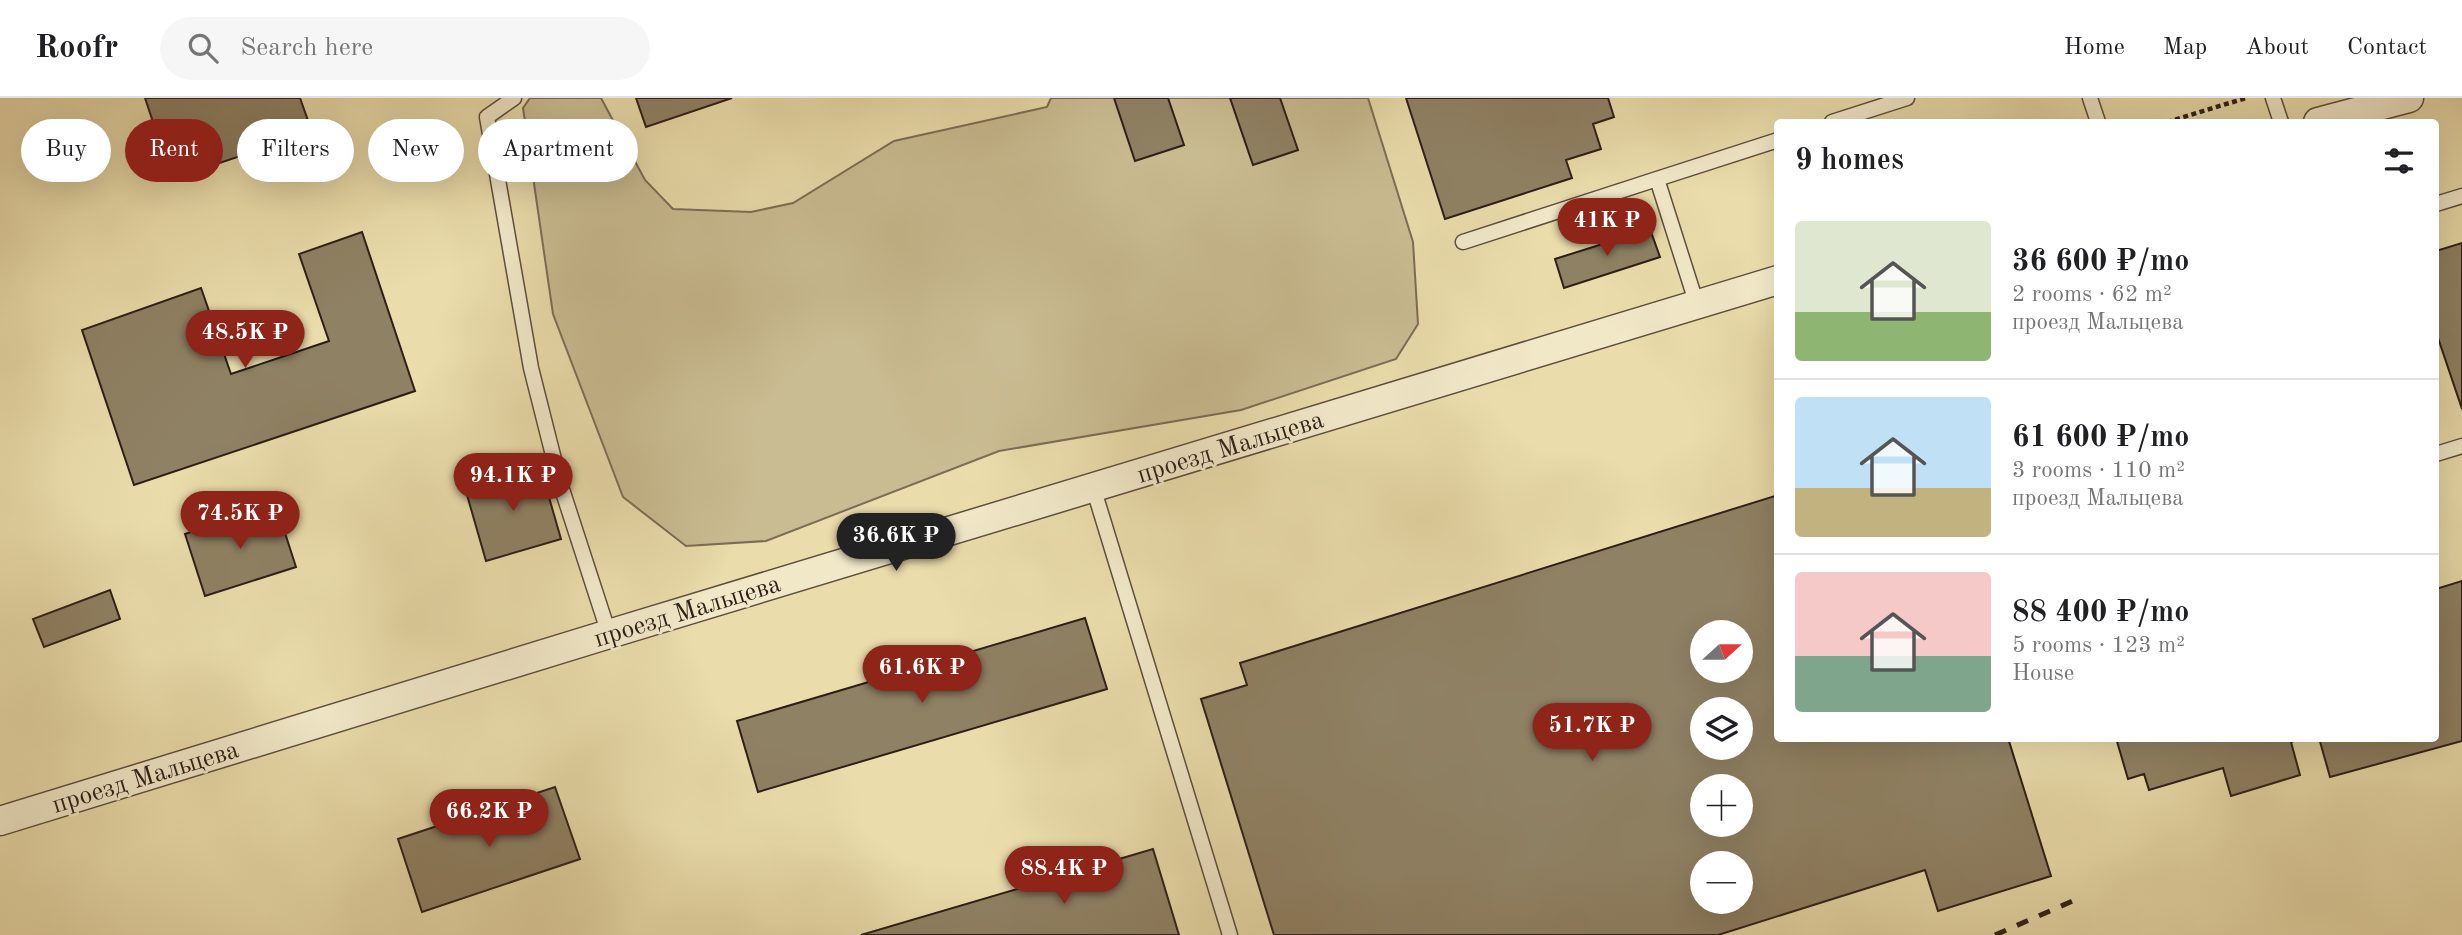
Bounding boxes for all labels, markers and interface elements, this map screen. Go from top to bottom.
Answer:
search box [160,17,650,80]
icon: search [184,29,222,67]
text: Roofr [35,32,118,65]
text: Search here [240,35,373,61]
text: Home [2064,36,2125,60]
text: Map [2163,36,2207,60]
text: About [2245,36,2309,60]
text: Contact [2347,36,2427,60]
chip: Buy [21,119,111,182]
chip: Rent [125,119,223,182]
chip: Filters [237,119,354,182]
chip: New [368,119,464,182]
chip: Apartment [478,119,638,182]
icon: filters [2380,142,2418,180]
text: 9 homes [1795,146,1904,176]
pin: 41K ₽ [1558,198,1656,258]
text: 41K ₽ [1574,209,1640,232]
text: 36 600 ₽/mo [2012,247,2189,277]
icon: home [1851,249,1935,333]
text: 2 rooms · 62 m² [2012,283,2172,306]
pin: 48.5K ₽ [180,310,310,370]
text: проезд Мальцева [2012,311,2184,334]
text: 48.5K ₽ [202,321,288,344]
street label: проезд Мальцева [1134,407,1327,489]
text: 61 600 ₽/mo [2012,423,2189,453]
icon: home [1851,425,1935,509]
pin: 94.1K ₽ [448,454,578,513]
text: 3 rooms · 110 m² [2012,459,2185,482]
text: 94.1K ₽ [470,464,556,487]
text: проезд Мальцева [2012,487,2184,510]
pin: 74.5K ₽ [175,491,305,551]
text: 74.5K ₽ [197,502,283,525]
pin: 36.6K ₽ [831,514,961,573]
text: 36.6K ₽ [853,524,939,547]
street label: проезд Мальцева [591,571,784,653]
text: 88 400 ₽/mo [2012,598,2189,628]
icon: home [1851,600,1935,684]
north arrow [1690,620,1754,682]
map controls [1690,620,1753,914]
text: 5 rooms · 123 m² [2012,634,2185,657]
pin: 61.6K ₽ [857,646,987,705]
text: 61.6K ₽ [879,656,965,679]
text: House [2012,662,2074,685]
button: layers [1690,697,1753,760]
pin: 51.7K ₽ [1527,704,1657,763]
text: 51.7K ₽ [1549,714,1635,737]
street label: проезд Мальцева [49,737,242,819]
button: + [1690,774,1753,837]
pin: 66.2K ₽ [424,790,554,849]
text: 66.2K ₽ [446,800,532,823]
pin: 88.4K ₽ [999,846,1129,906]
button: − [1690,851,1753,914]
text: 88.4K ₽ [1021,857,1107,880]

